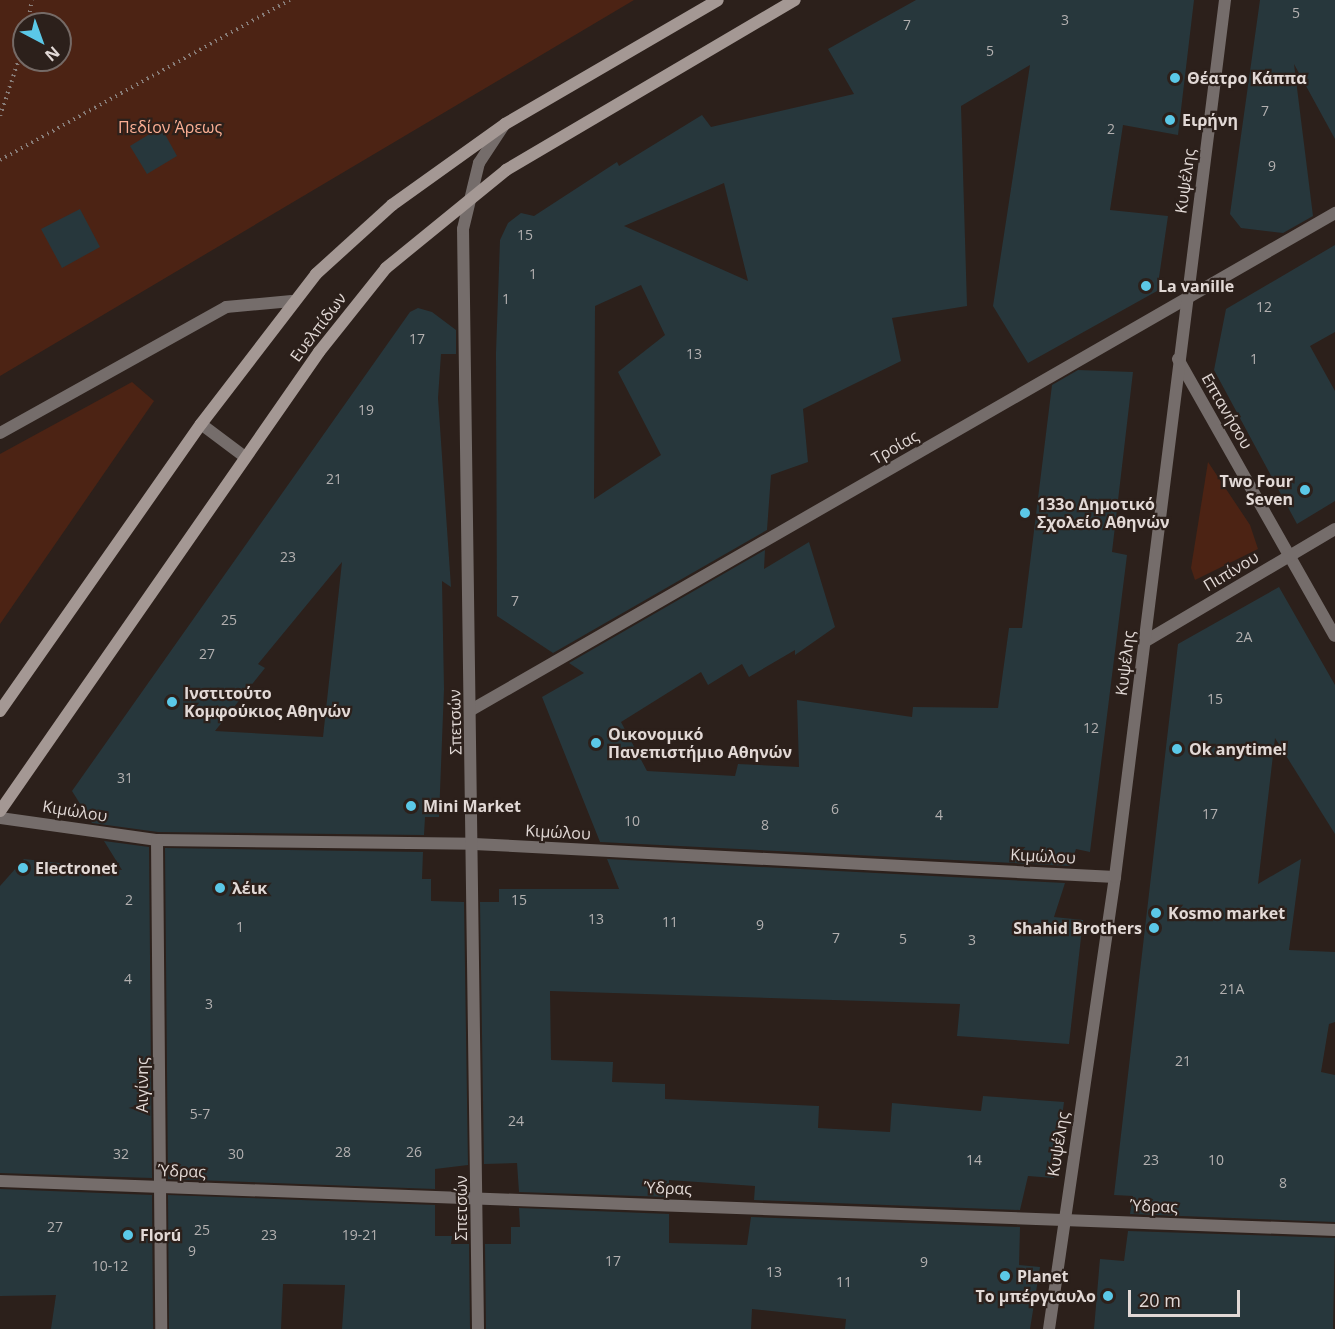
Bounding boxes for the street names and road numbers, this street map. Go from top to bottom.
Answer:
street label: Κυψέλης [1171,147,1199,215]
street label: Ευελπίδων [286,289,350,365]
street label: Επτανήσου [1198,370,1256,452]
street label: Τροίας [868,426,922,468]
street label: Πιπίνου [1200,547,1262,595]
street label: Κυψέλης [1111,629,1139,697]
street label: Σπετσών [445,689,465,755]
street label: Κιμώλου [41,796,109,826]
street label: Κιμώλου [525,821,591,843]
street label: Κιμώλου [1010,845,1076,867]
street label: Αιγίνης [132,1057,152,1113]
street label: Κυψέλης [1043,1110,1073,1178]
street label: Ύδρας [158,1161,206,1181]
street label: Σπετσών [451,1175,471,1241]
street label: Ύδρας [644,1178,692,1198]
street label: Ύδρας [1130,1196,1178,1216]

